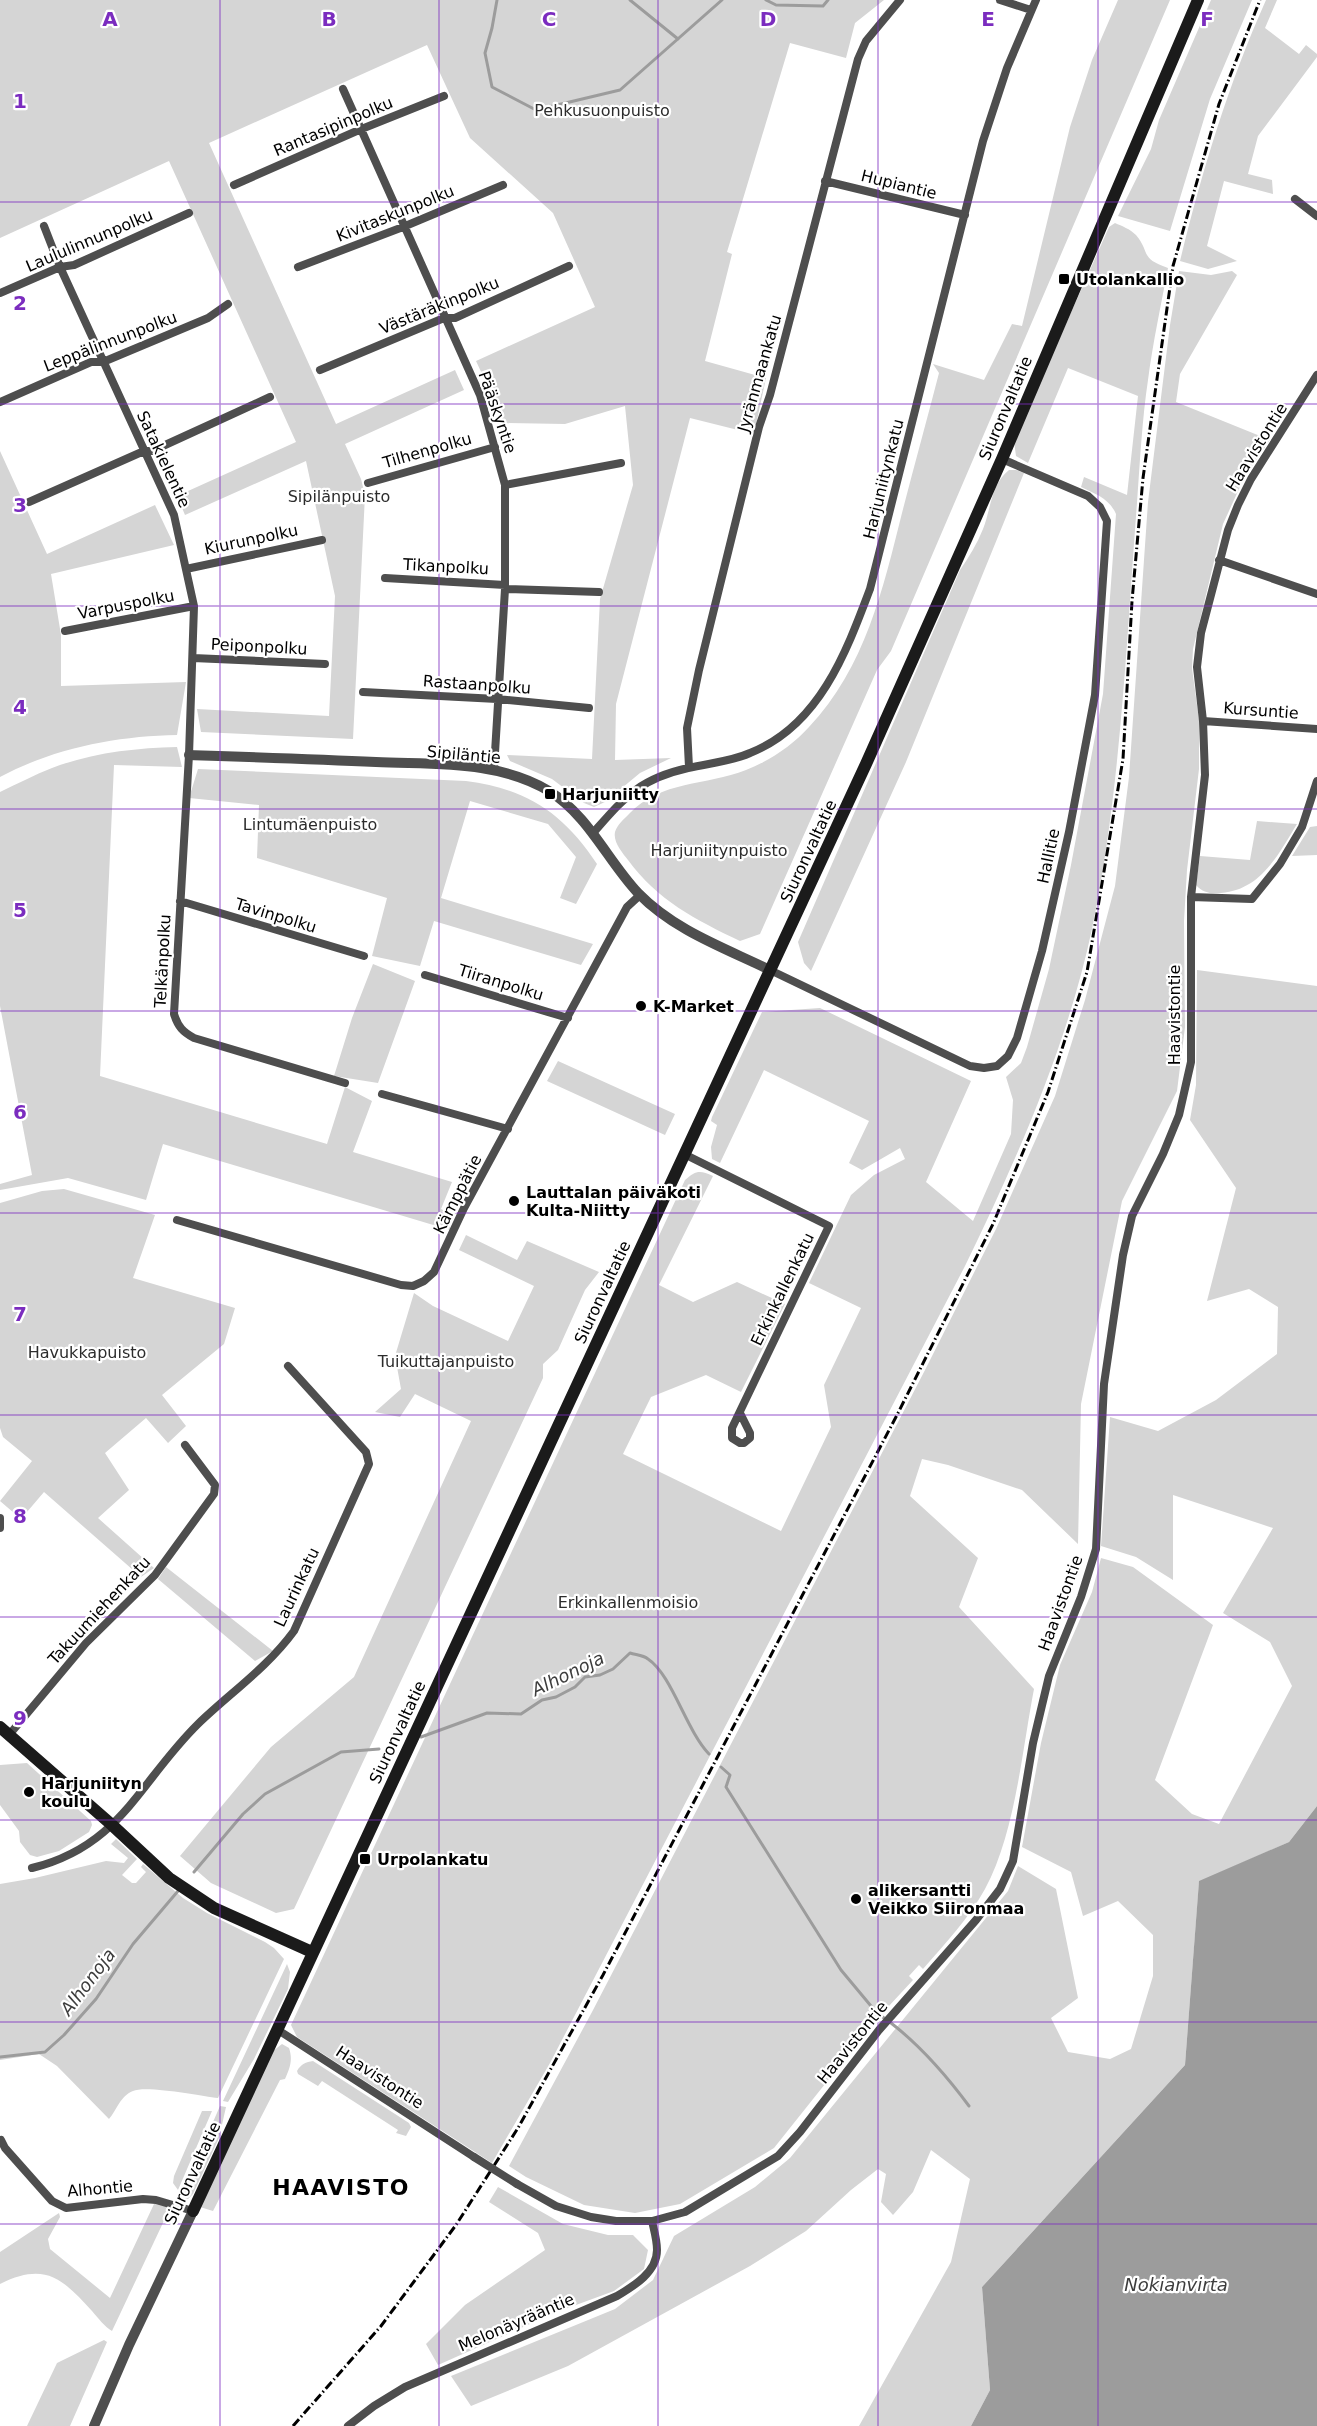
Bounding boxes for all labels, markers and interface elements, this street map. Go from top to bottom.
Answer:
text: A [102,7,118,31]
text: B [321,7,337,31]
text: C [542,7,556,31]
text: D [760,7,776,31]
text: E [981,7,995,31]
text: F [1200,7,1214,31]
text: 1 [13,89,27,113]
street label: Rantasipinpolku [271,93,396,160]
park label: Pehkusuonpuisto [534,101,670,120]
street label: Hupiantie [859,166,939,203]
street label: Kivitaskunpolku [333,181,457,246]
street label: Laululinnunpolku [23,205,156,276]
place label: Utolankallio [1076,270,1184,289]
marker: Utolankallio [1057,272,1071,286]
street label: Västäräkinpolku [377,273,502,338]
text: 2 [13,291,27,315]
street label: Leppälinnunpolku [41,307,180,376]
street label: Jyränmaankatu [733,312,785,435]
street label: Siuronvaltatie [975,353,1036,463]
street label: Pääskyntie [475,369,520,456]
street label: Haavistontie [1222,400,1291,495]
street label: Satakielentie [133,408,194,511]
street label: Harjuniitynkatu [859,417,908,541]
street label: Tilhenpolku [380,429,474,473]
park label: Sipilänpuisto [288,487,390,506]
text: 3 [13,493,27,517]
street label: Kiurunpolku [203,520,300,559]
street label: Tikanpolku [402,555,489,578]
street label: Varpuspolku [76,586,176,623]
street label: Peiponpolku [210,634,308,659]
street label: Rastaanpolku [422,671,532,698]
text: 4 [13,695,27,719]
street label: Kursuntie [1223,698,1299,723]
street label: Sipiläntie [426,742,502,767]
place label: Harjuniitty [562,785,660,804]
marker: Harjuniitty [543,787,557,801]
street label: Siuronvaltatie [776,797,841,906]
park label: Lintumäenpuisto [243,815,377,834]
street label: Hallitie [1033,827,1064,885]
park label: Harjuniitynpuisto [650,841,788,860]
street label: Tavinpolku [232,894,319,937]
text: 5 [13,898,27,922]
street label: Telkänpolku [151,914,174,1009]
street label: Tiiranpolku [455,960,546,1004]
street label: Haavistontie [1165,965,1184,1065]
place label: K-Market [653,997,734,1016]
marker: K-Market [634,999,648,1013]
text: 6 [13,1100,27,1124]
street label: Kämppätie [429,1151,485,1237]
place label: Lauttalan päiväkoti Kulta-Niitty [526,1183,701,1220]
marker: Lauttalan päiväkoti Kulta-Niitty [507,1194,521,1208]
street label: Erkinkallenkatu [747,1230,818,1349]
street label: Siuronvaltatie [570,1238,635,1347]
text: 7 [13,1302,27,1326]
park label: Havukkapuisto [28,1343,146,1362]
park label: Tuikuttajanpuisto [377,1352,514,1371]
text: 8 [13,1504,27,1528]
street label: Laurinkatu [270,1545,323,1630]
street label: Takuumiehenkatu [44,1552,154,1669]
street label: Haavistontie [1034,1553,1087,1654]
park label: Erkinkallenmoisio [558,1593,698,1612]
water label: Alhonoja [527,1647,608,1701]
street label: Siuronvaltatie [365,1678,430,1787]
text: 9 [13,1706,27,1730]
place label: Harjuniityn koulu [41,1774,142,1811]
marker: Harjuniityn koulu [22,1785,36,1799]
place label: Urpolankatu [377,1850,488,1869]
marker: Urpolankatu [358,1852,372,1866]
place label: alikersantti Veikko Siironmaa [868,1881,1024,1918]
marker: alikersantti Veikko Siironmaa [849,1892,863,1906]
water label: Alhonoja [55,1944,120,2020]
street label: Haavistontie [813,1997,891,2087]
street label: Haavistontie [332,2042,427,2113]
street label: Siuronvaltatie [160,2119,225,2228]
district label: HAAVISTO [272,2175,410,2200]
street label: Alhontie [66,2176,134,2201]
water label: Nokianvirta [1124,2274,1228,2295]
street label: Melonäyrääntie [455,2289,577,2355]

